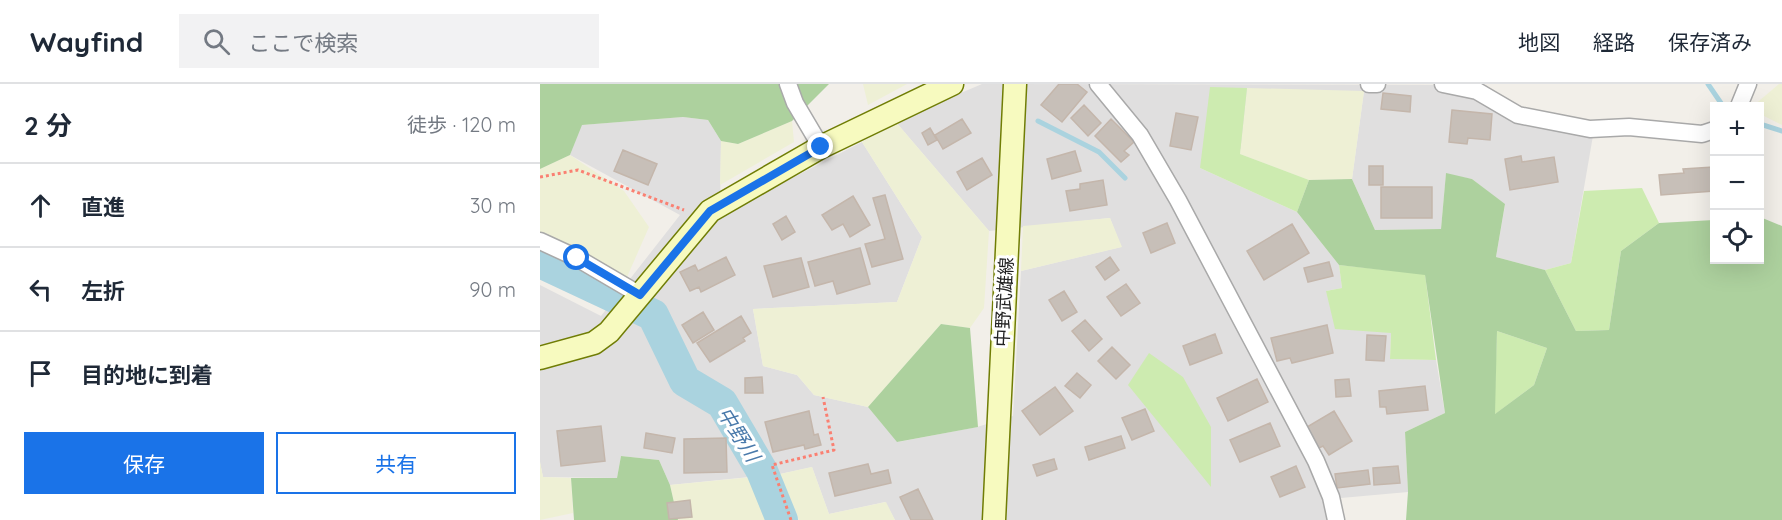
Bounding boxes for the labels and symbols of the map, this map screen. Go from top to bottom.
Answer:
route end [807,133,833,159]
route start [563,244,589,270]
street label: 中野武雄線 [990,256,1018,348]
water label: 中野川 [713,402,767,468]

